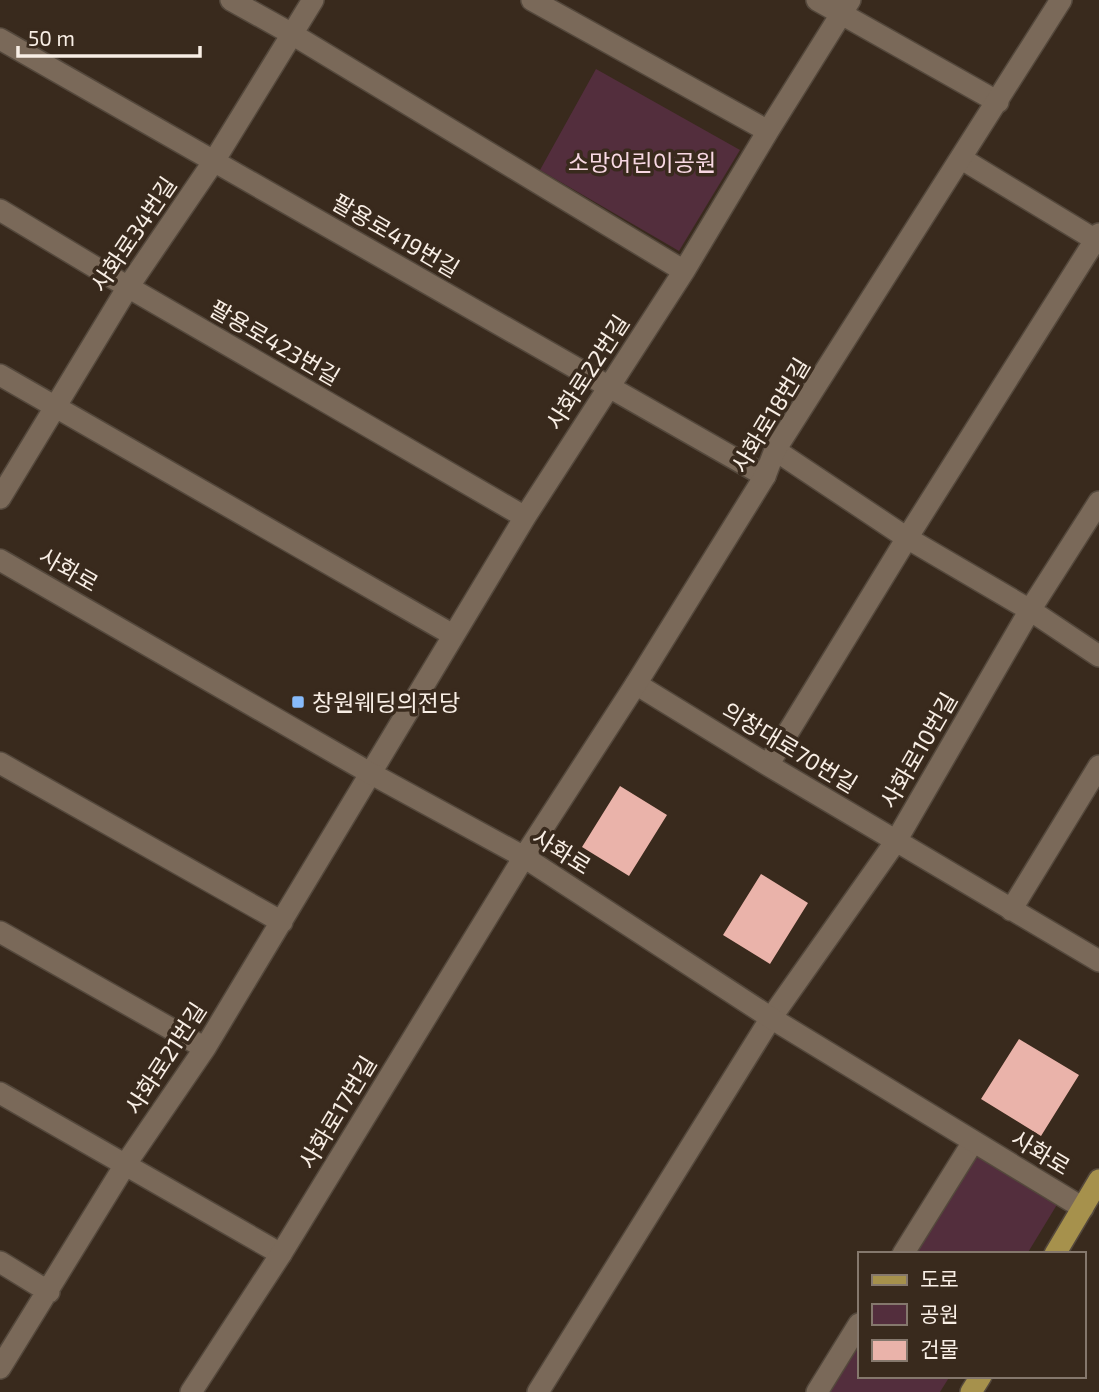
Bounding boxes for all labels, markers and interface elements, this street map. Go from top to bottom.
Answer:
scale bar [18,14,200,58]
text: 50 m [28,25,75,50]
park label: 소망어린이공원 [568,148,716,176]
street label: 사화로34번길 [84,171,182,297]
street label: 팔용로419번길 [327,187,465,283]
street label: 팔용로423번길 [205,293,345,391]
street label: 사화로22번길 [539,309,635,435]
street label: 사화로18번길 [725,353,815,477]
street label: 사화로 [35,541,103,597]
street label: 사화로10번길 [874,687,962,813]
place label: 창원웨딩의전당 [312,688,460,716]
marker: 창원웨딩의전당 [290,694,306,710]
street label: 의창대로70번길 [717,696,863,798]
street label: 사화로 [528,822,596,880]
street label: 사화로21번길 [118,997,212,1119]
street label: 사화로17번길 [292,1050,382,1174]
street label: 사화로 [1007,1124,1075,1180]
legend [858,1252,1085,1378]
text: 도로 [920,1266,959,1291]
text: 공원 [920,1301,959,1326]
text: 건물 [920,1336,959,1361]

